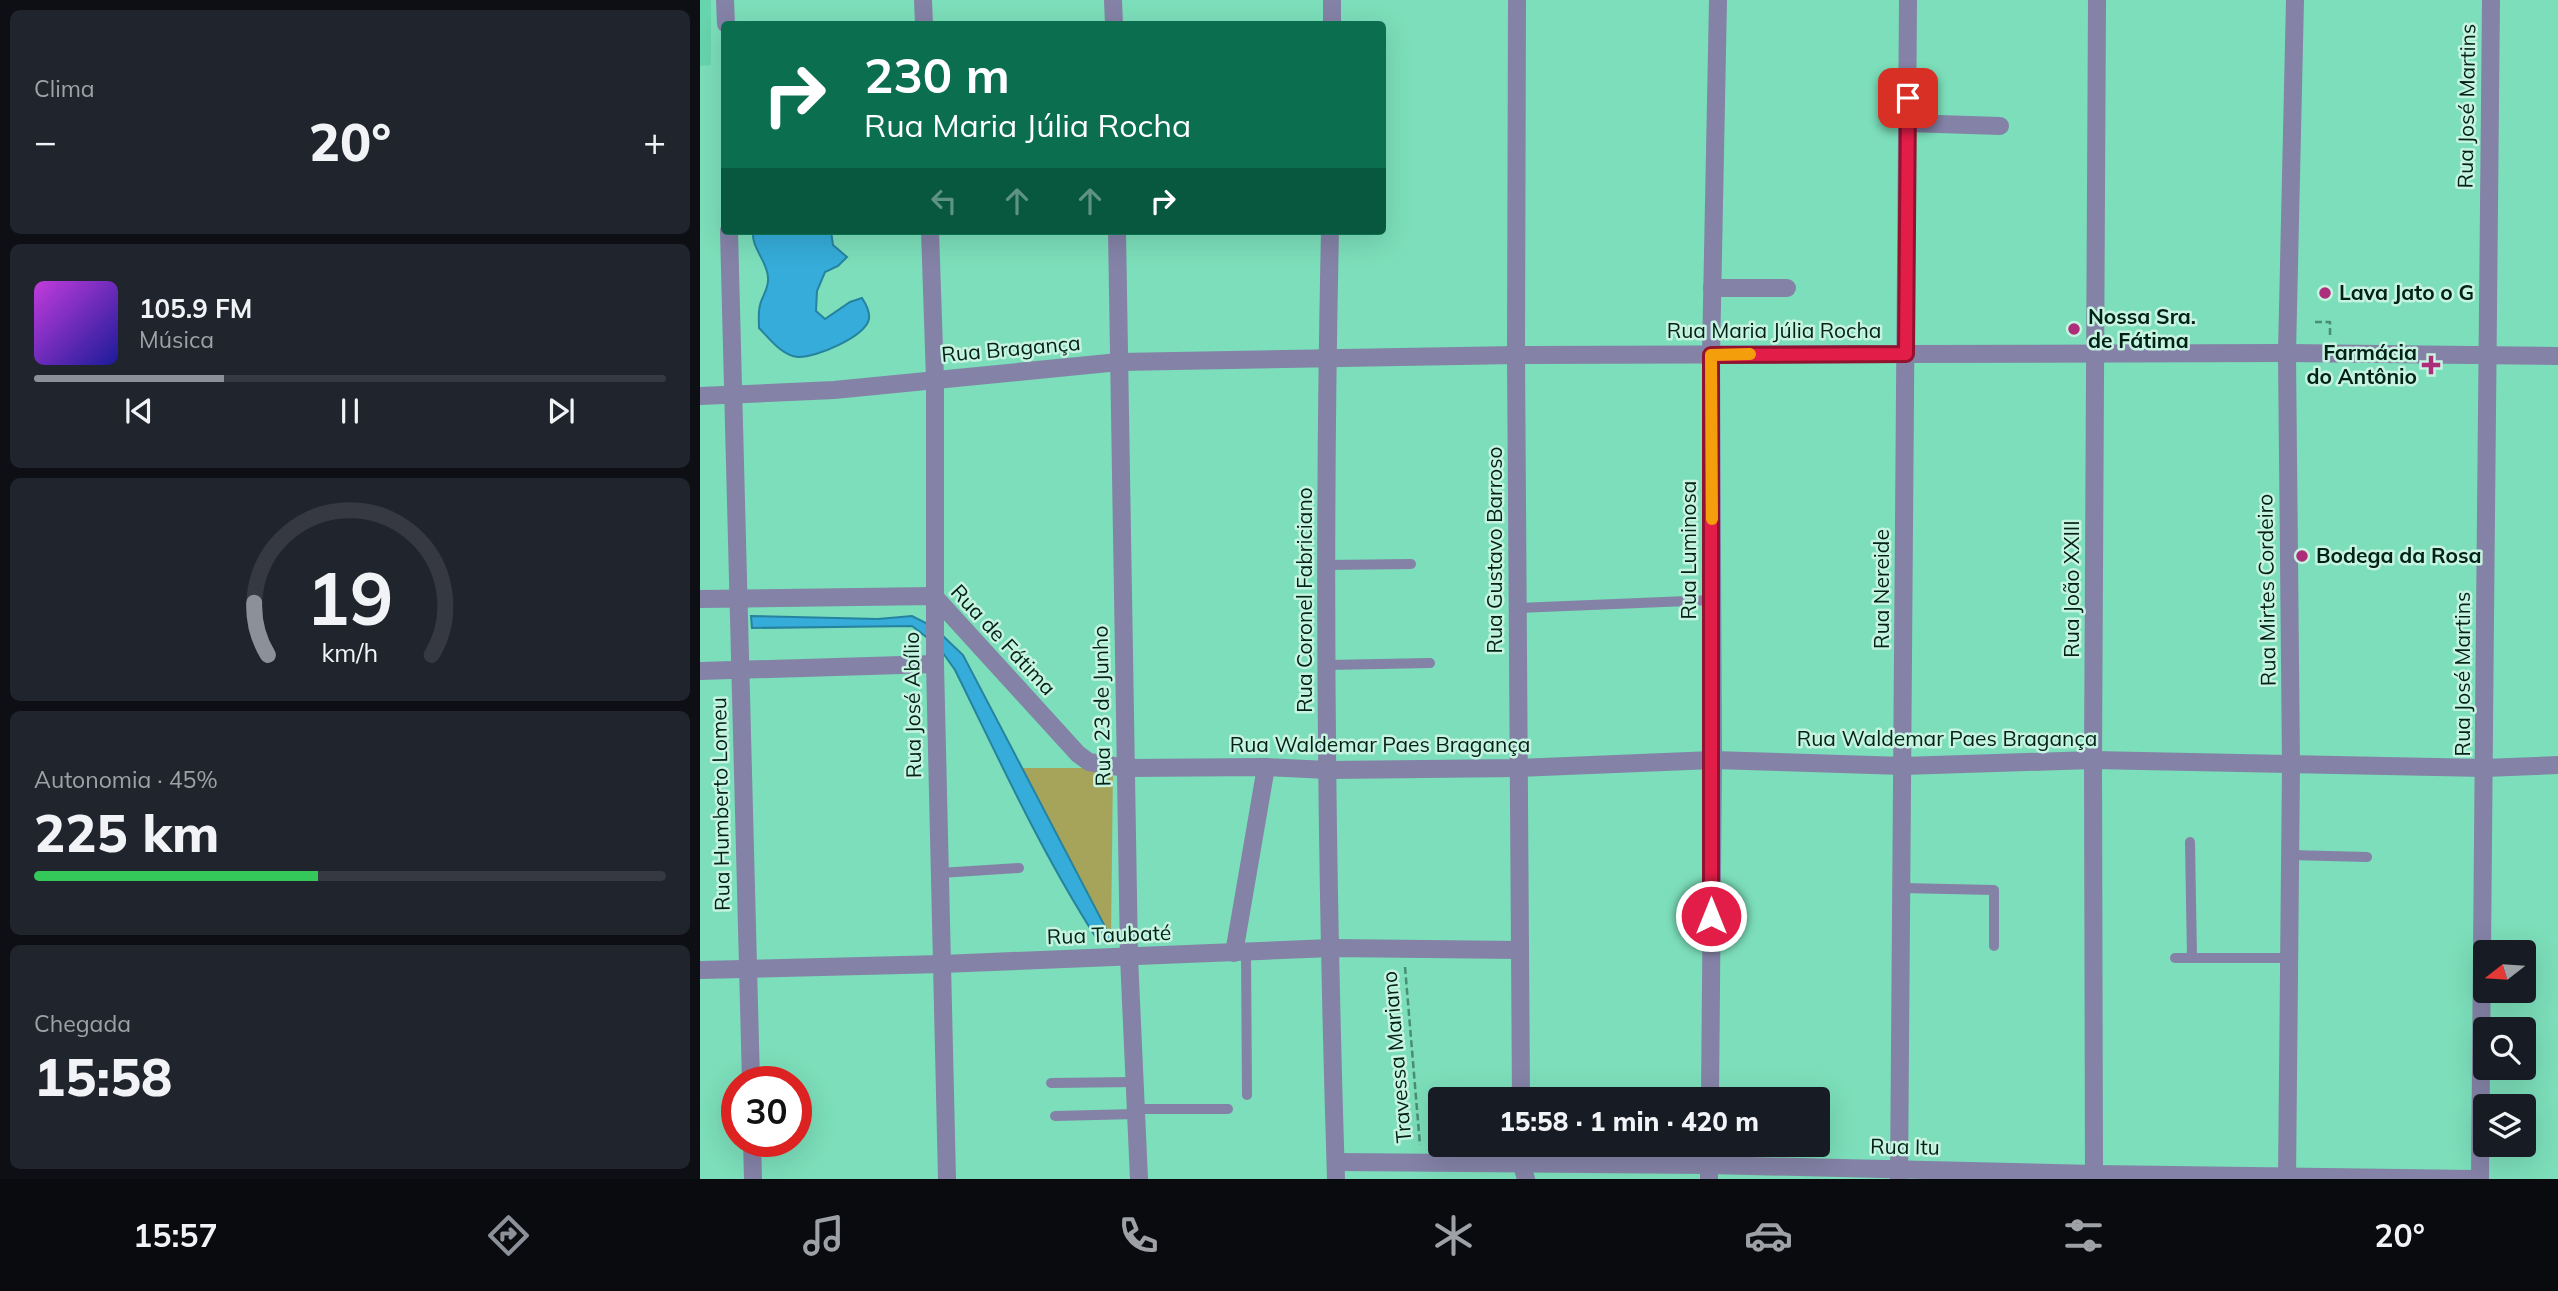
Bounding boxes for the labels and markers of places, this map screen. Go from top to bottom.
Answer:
pin [1878,68,1938,128]
place label: Lava Jato o G [2339,279,2474,305]
marker: Lava Jato o G [2317,285,2333,301]
place label: Nossa Sra. de Fátima [2088,303,2196,353]
marker: Nossa Sra. de Fátima [2066,321,2082,337]
place label: Farmácia do Antônio [2307,339,2417,389]
marker: Farmácia do Antônio [2423,357,2439,373]
place label: Bodega da Rosa [2316,542,2482,568]
marker: Bodega da Rosa [2294,548,2310,564]

